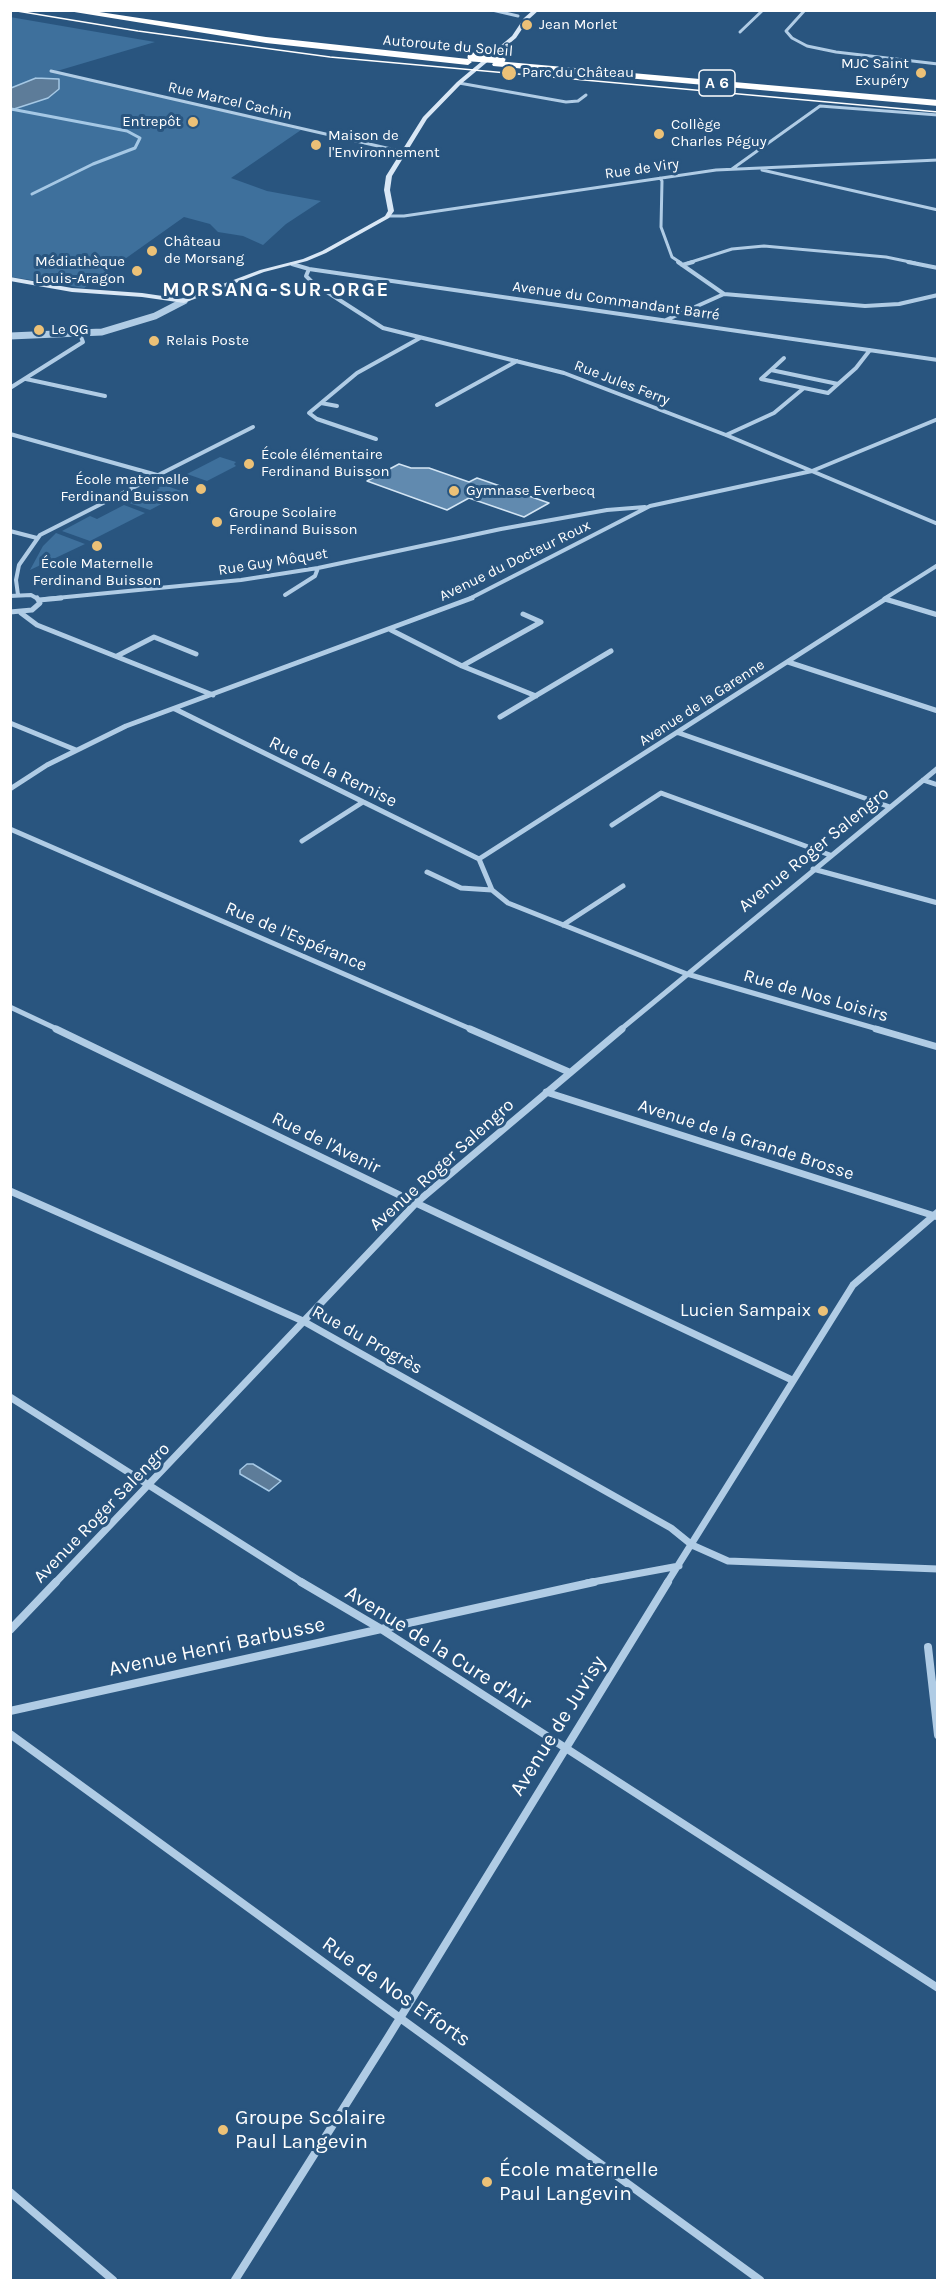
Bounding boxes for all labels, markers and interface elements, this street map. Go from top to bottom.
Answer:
place label: Jean Morlet [539,16,617,34]
marker: Jean Morlet [520,18,534,32]
street label: Autoroute du Soleil [382,31,514,61]
place label: MJC Saint Exupéry [841,55,909,90]
marker: Parc du Château [500,64,518,82]
place label: Parc du Château [522,64,634,82]
marker: MJC Saint Exupéry [914,66,928,80]
road number: A 6 [699,70,735,96]
street label: Rue Marcel Cachin [166,78,294,124]
place label: Entrepôt [122,113,181,131]
marker: Entrepôt [186,115,200,129]
place label: Collège Charles Péguy [671,116,767,151]
place label: Maison de l'Environnement [328,127,440,162]
marker: Collège Charles Péguy [652,127,666,141]
marker: Maison de l'Environnement [309,138,323,152]
street label: Rue de Viry [604,155,680,183]
place label: Château de Morsang [164,233,244,268]
marker: Château de Morsang [145,244,159,258]
place label: Médiathèque Louis-Aragon [35,253,125,288]
marker: Médiathèque Louis-Aragon [130,264,144,278]
district label: MORSANG-SUR-ORGE [162,278,390,302]
street label: Avenue du Commandant Barré [511,278,721,324]
place label: Le QG [51,321,89,339]
marker: Le QG [32,323,46,337]
place label: Relais Poste [166,332,249,350]
marker: Relais Poste [147,334,161,348]
street label: Rue Jules Ferry [572,357,672,409]
place label: École élémentaire Ferdinand Buisson [261,446,390,481]
marker: École élémentaire Ferdinand Buisson [242,457,256,471]
place label: École maternelle Ferdinand Buisson [60,471,189,506]
marker: École maternelle Ferdinand Buisson [194,482,208,496]
place label: Gymnase Everbecq [466,482,595,500]
marker: Gymnase Everbecq [447,484,461,498]
place label: Groupe Scolaire Ferdinand Buisson [229,504,358,539]
marker: Groupe Scolaire Ferdinand Buisson [210,515,224,529]
street label: Avenue du Docteur Roux [437,517,593,605]
marker: École Maternelle Ferdinand Buisson [90,539,104,553]
street label: Rue Guy Môquet [217,544,329,580]
place label: École Maternelle Ferdinand Buisson [33,555,161,590]
street label: Avenue de la Garenne [636,656,768,750]
street label: Rue de la Remise [265,732,401,812]
street label: Avenue Roger Salengro [735,783,893,917]
street label: Rue de l'Espérance [222,897,370,977]
street label: Rue de Nos Loisirs [741,965,891,1027]
street label: Avenue Roger Salengro [365,1094,519,1236]
street label: Avenue de la Grande Brosse [635,1095,857,1185]
street label: Rue de l'Avenir [268,1107,384,1179]
place label: Lucien Sampaix [680,1300,811,1322]
street label: Rue du Progrès [308,1301,426,1379]
marker: Lucien Sampaix [816,1304,830,1318]
street label: Avenue Roger Salengro [29,1438,175,1588]
street label: Avenue de la Cure d'Air [340,1580,536,1716]
street label: Avenue Henri Barbusse [106,1612,328,1682]
street label: Avenue de Juvisy [505,1651,611,1801]
street label: Rue de Nos Efforts [317,1931,475,2053]
place label: Groupe Scolaire Paul Langevin [235,2105,385,2155]
marker: Groupe Scolaire Paul Langevin [216,2123,230,2137]
place label: École maternelle Paul Langevin [499,2157,658,2207]
marker: École maternelle Paul Langevin [480,2175,494,2189]

